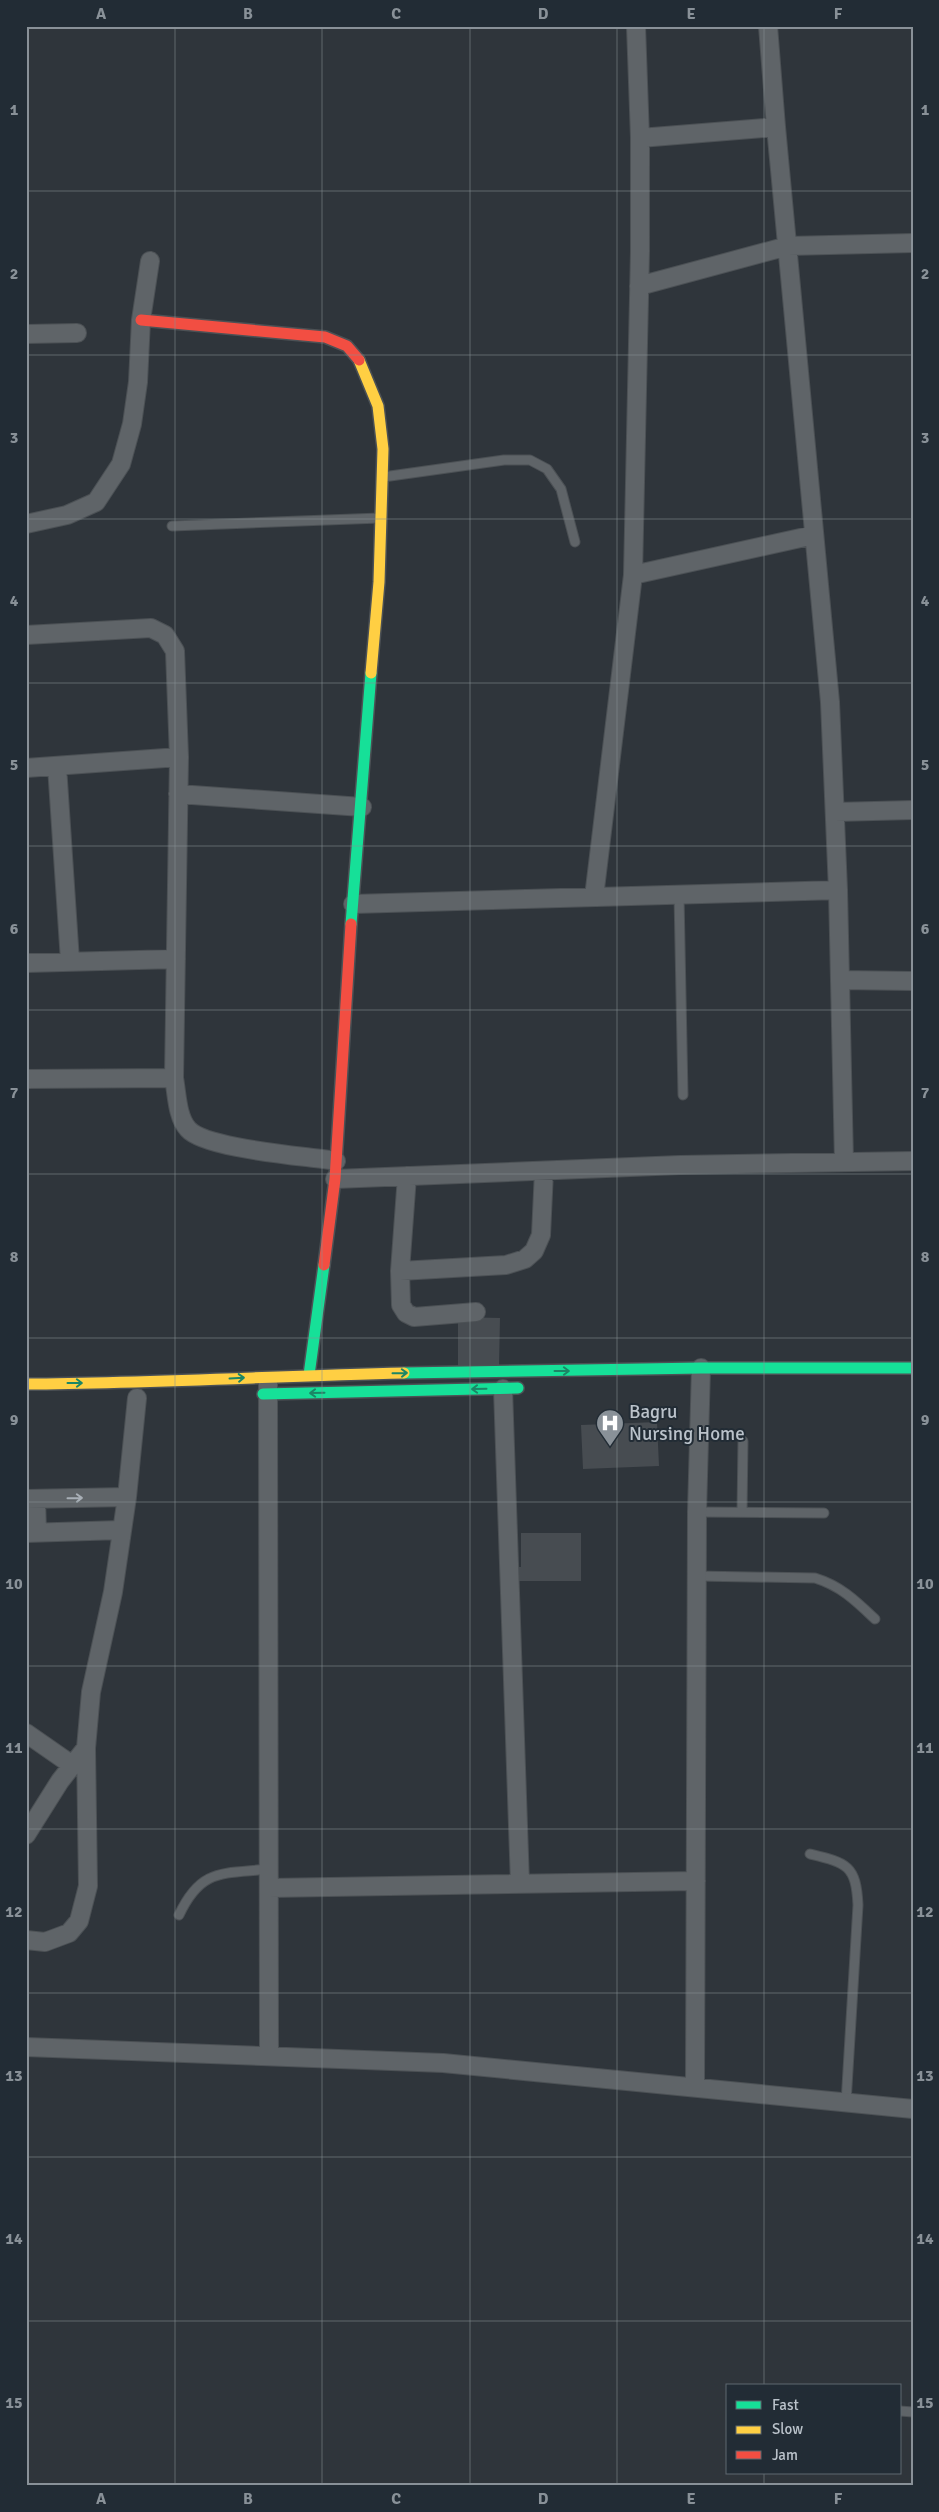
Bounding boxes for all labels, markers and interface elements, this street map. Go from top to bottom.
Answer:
text: A [96,4,107,24]
text: B [243,4,253,24]
text: C [391,4,401,24]
text: D [538,4,549,24]
text: E [686,4,696,24]
text: F [834,4,843,24]
text: 1 [10,100,19,120]
text: 1 [921,100,930,120]
text: 2 [10,264,18,284]
text: 2 [921,264,929,284]
text: 3 [10,428,18,448]
text: 3 [921,428,929,448]
text: 4 [10,591,19,611]
text: 4 [921,591,930,611]
text: 5 [10,755,18,775]
text: 5 [921,755,929,775]
text: 6 [10,919,19,939]
text: 6 [921,919,930,939]
text: 7 [10,1083,19,1103]
text: 7 [921,1083,930,1103]
text: 8 [10,1247,19,1267]
text: 8 [921,1247,930,1267]
one-way arrow [554,1366,570,1376]
one-way arrow [392,1368,408,1378]
one-way arrow [229,1374,245,1383]
one-way arrow [66,1378,83,1388]
one-way arrow [471,1385,487,1394]
one-way arrow [309,1388,325,1397]
place label: Bagru Nursing Home [629,1400,745,1446]
hospital icon: Bagru Nursing Home [595,1408,625,1447]
text: 9 [10,1410,19,1430]
text: 9 [921,1410,930,1430]
one-way arrow [66,1493,83,1503]
text: 10 [5,1574,23,1594]
text: 10 [916,1574,934,1594]
text: 11 [5,1738,23,1758]
text: 11 [916,1738,934,1758]
text: 12 [5,1902,23,1922]
text: 12 [916,1902,934,1922]
text: 13 [5,2066,23,2086]
text: 13 [916,2066,934,2086]
text: 14 [5,2229,23,2249]
text: 14 [916,2229,934,2249]
legend [726,2384,902,2474]
text: 15 [5,2393,23,2413]
text: 15 [916,2393,934,2413]
text: Fast [772,2396,799,2414]
text: Slow [772,2420,803,2438]
text: Jam [772,2446,798,2464]
text: A [96,2489,107,2509]
text: B [243,2489,253,2509]
text: C [391,2489,401,2509]
text: D [538,2489,549,2509]
text: E [686,2489,696,2509]
text: F [834,2489,843,2509]

